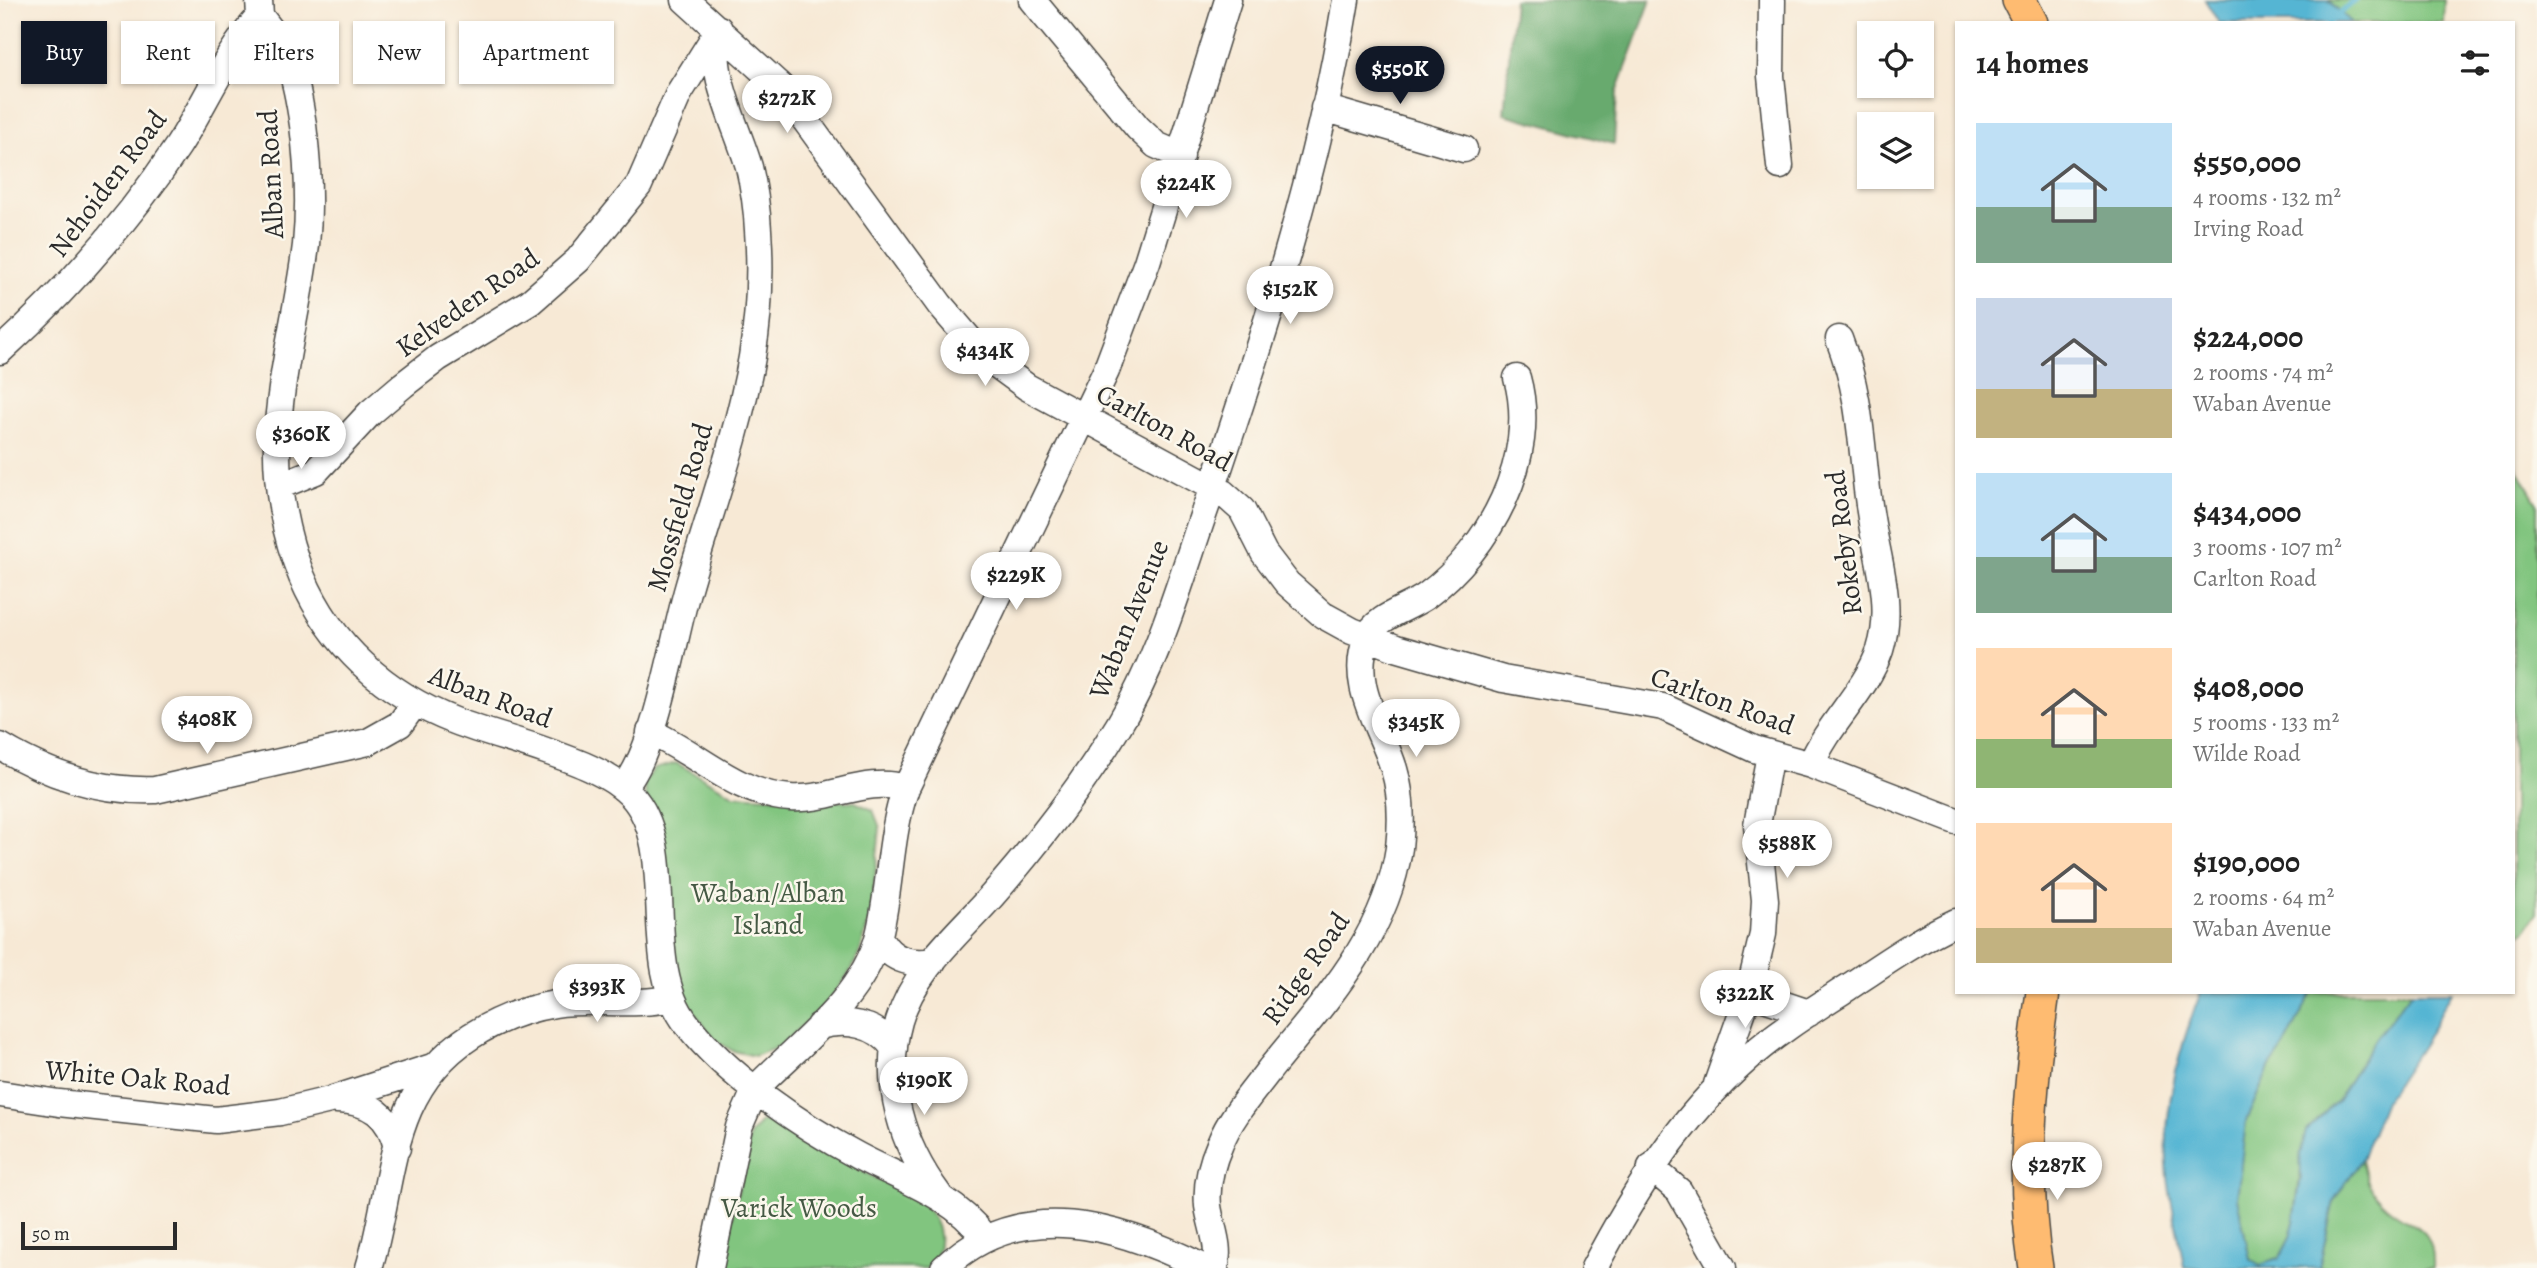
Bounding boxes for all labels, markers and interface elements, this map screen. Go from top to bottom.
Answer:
chip: Buy [21,21,107,84]
chip: Rent [121,21,215,84]
chip: Filters [229,21,339,84]
chip: New [353,21,445,84]
chip: Apartment [459,21,614,84]
map controls [1857,21,1934,189]
button: locate [1857,21,1934,98]
text: 14 homes [1976,43,2089,83]
icon: filters [2456,44,2494,82]
pin: $550K [1351,46,1449,106]
text: $550K [1371,53,1429,84]
pin: $272K [738,76,836,135]
text: $272K [758,82,816,113]
street label: Nehoiden Road [40,101,176,265]
street label: Alban Road [249,108,293,240]
button: layers [1857,112,1934,189]
text: $550,000 [2193,142,2301,182]
icon: home [2032,151,2116,235]
pin: $224K [1137,160,1235,220]
text: $224K [1157,167,1215,198]
text: 4 rooms · 132 m² [2193,182,2341,213]
text: Irving Road [2193,213,2304,244]
street label: Kelveden Road [388,239,548,366]
pin: $152K [1241,266,1339,326]
text: $152K [1263,273,1318,304]
text: $224,000 [2193,317,2303,357]
icon: home [2032,326,2116,410]
pin: $434K [936,328,1034,388]
text: $434K [956,335,1014,366]
text: 2 rooms · 74 m² [2193,357,2333,388]
street label: Carlton Road [1089,375,1240,481]
text: Waban Avenue [2193,388,2331,419]
pin: $360K [252,412,350,471]
street label: Mossfield Road [638,417,723,596]
text: $360K [272,418,330,449]
street label: Rokeby Road [1816,467,1872,618]
text: $434,000 [2193,492,2301,532]
icon: home [2032,501,2116,585]
text: 3 rooms · 107 m² [2193,532,2342,563]
street label: Waban Avenue [1079,534,1178,706]
pin: $229K [967,552,1065,612]
text: $229K [987,559,1045,590]
text: Carlton Road [2193,563,2317,594]
street label: Alban Road [423,656,559,738]
street label: Carlton Road [1645,657,1801,745]
text: $408,000 [2193,667,2304,707]
icon: home [2032,676,2116,760]
pin: $408K [158,696,256,756]
pin: $345K [1367,700,1465,759]
text: $408K [177,703,237,734]
text: $345K [1388,706,1444,737]
text: 5 rooms · 133 m² [2193,707,2339,738]
text: Wilde Road [2193,738,2301,769]
pin: $588K [1738,820,1836,880]
text: $588K [1758,827,1816,858]
text: $190,000 [2193,842,2300,882]
icon: home [2032,851,2116,935]
park label: Waban/Alban Island [690,874,845,944]
text: 2 rooms · 64 m² [2193,882,2334,913]
street label: Ridge Road [1253,904,1359,1033]
text: Waban Avenue [2193,913,2331,944]
pin: $393K [548,964,646,1024]
pin: $322K [1696,970,1794,1030]
text: $393K [569,971,625,1002]
text: $322K [1716,977,1774,1008]
street label: White Oak Road [43,1051,233,1105]
pin: $190K [875,1058,973,1117]
text: $190K [896,1064,952,1095]
pin: $287K [2008,1142,2106,1202]
text: $287K [2028,1149,2086,1180]
park label: Varick Woods [720,1189,877,1227]
scale bar [21,1219,177,1251]
text: 50 m [32,1221,70,1247]

